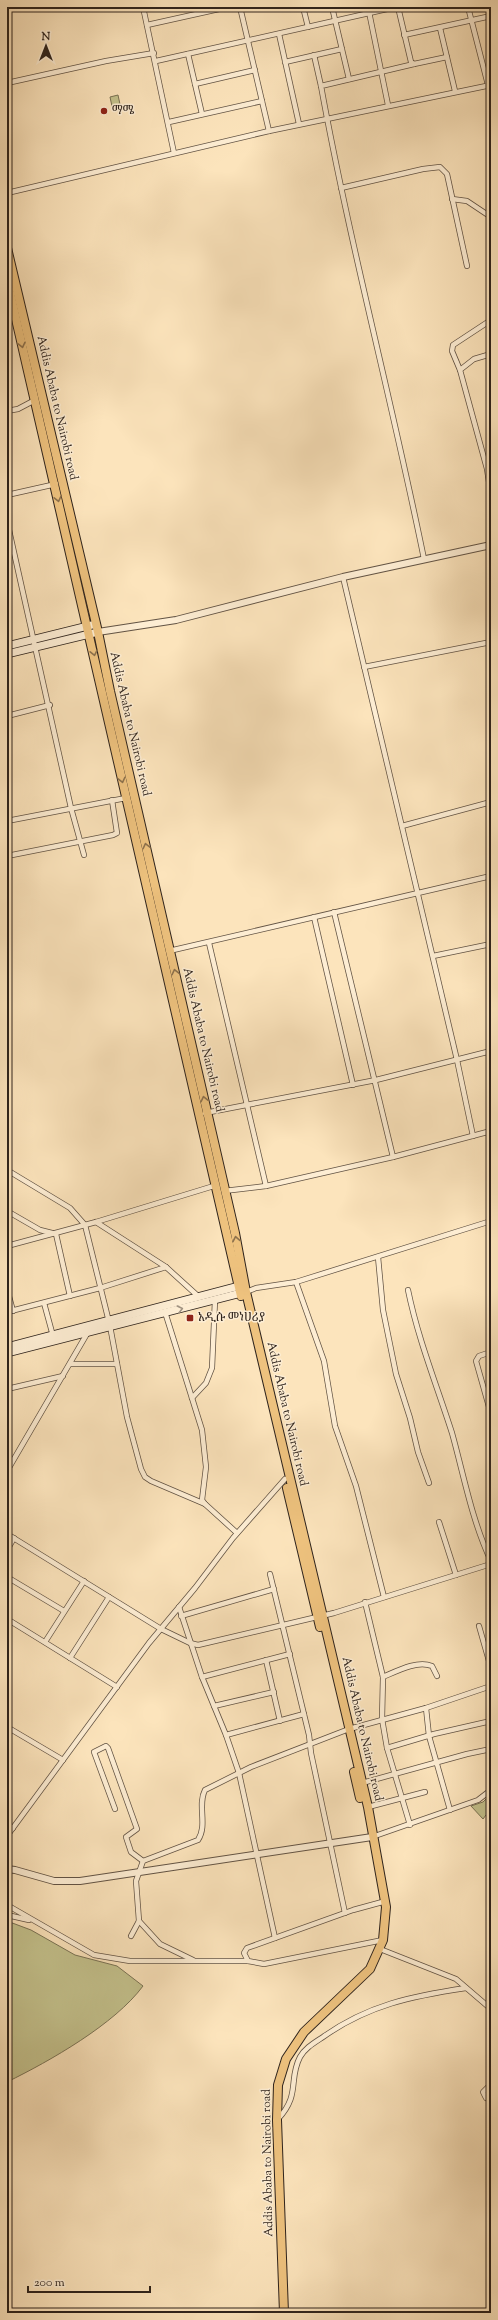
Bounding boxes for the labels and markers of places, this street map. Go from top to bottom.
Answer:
place label: ማሜ [112,102,135,120]
marker: ማሜ [99,106,109,116]
place label: አዲሱ መነሀሪያ [198,1309,265,1327]
marker: አዲሱ መነሀሪያ [185,1313,195,1323]

